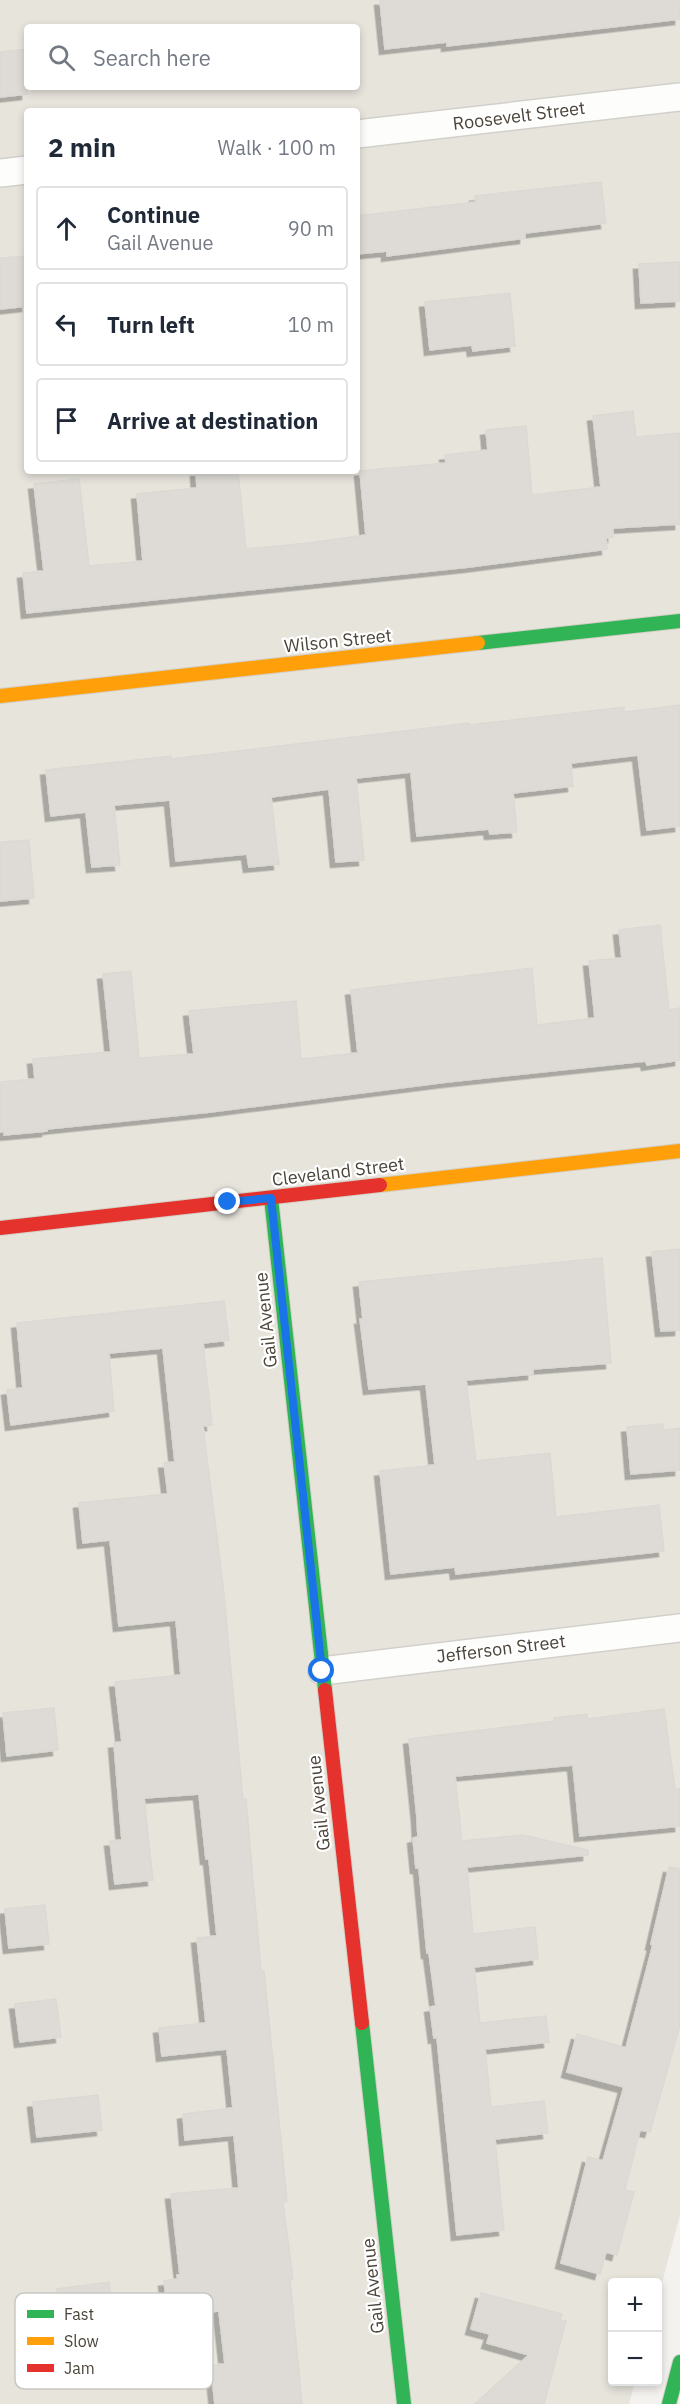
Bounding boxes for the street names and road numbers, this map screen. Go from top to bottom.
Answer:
street label: Roosevelt Street [451,96,586,135]
street label: Wilson Street [283,623,393,658]
street label: Cleveland Street [270,1152,405,1191]
street label: Gail Avenue [249,1271,282,1369]
street label: Jefferson Street [435,1629,567,1668]
street label: Gail Avenue [302,1754,335,1852]
street label: Gail Avenue [356,2237,389,2335]

